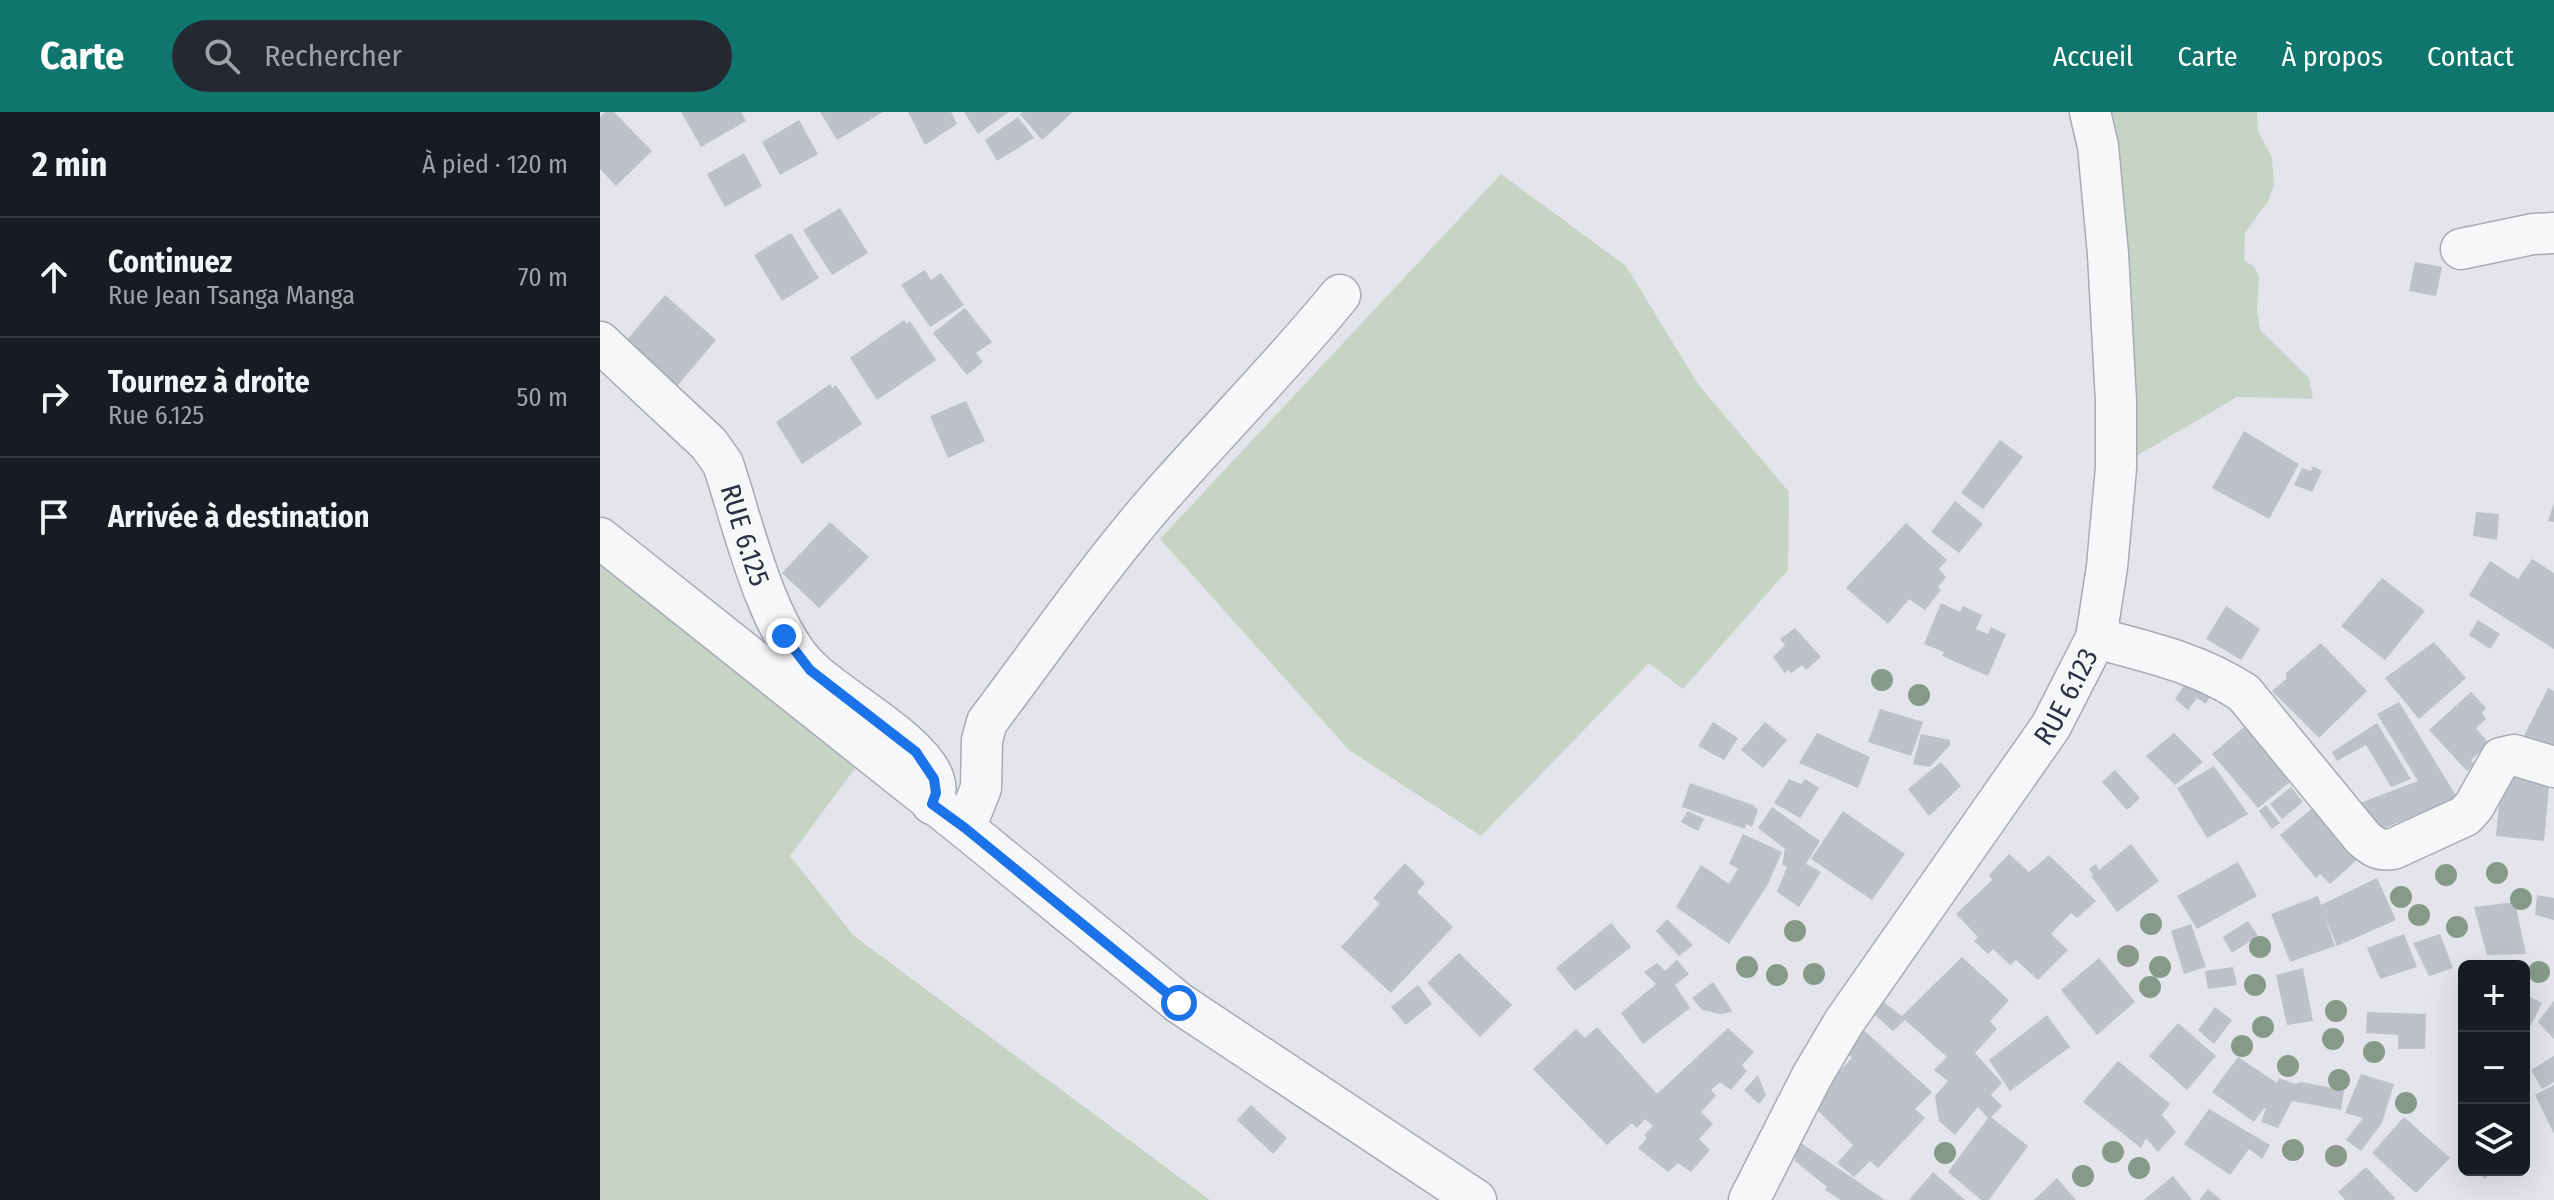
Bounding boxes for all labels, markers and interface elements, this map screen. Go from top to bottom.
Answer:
search box [172,20,732,92]
text: Carte [40,33,124,79]
icon: search [200,34,244,78]
text: Rechercher [264,38,402,74]
text: Accueil [2053,40,2134,73]
text: Carte [2178,40,2238,73]
text: À propos [2282,40,2383,73]
text: Contact [2427,40,2514,73]
text: 2 min [32,144,107,185]
text: À pied · 120 m [422,149,568,180]
text: Continuez [108,244,232,280]
icon: ahead [32,255,76,299]
text: 70 m [518,262,568,293]
text: Rue Jean Tsanga Manga [108,280,355,311]
text: Tournez à droite [108,364,310,400]
icon: right [32,375,76,419]
text: 50 m [516,382,568,413]
text: Rue 6.125 [108,400,204,431]
street label: RUE 6.125 [714,480,777,590]
icon: arrive [32,495,76,539]
text: Arrivée à destination [108,499,369,535]
route end [766,618,802,654]
street label: RUE 6.123 [2027,643,2104,751]
map controls [2458,960,2530,1176]
button: + [2458,960,2530,1032]
route start [1161,985,1197,1021]
button: − [2458,1032,2530,1104]
button: layers [2458,1104,2530,1176]

